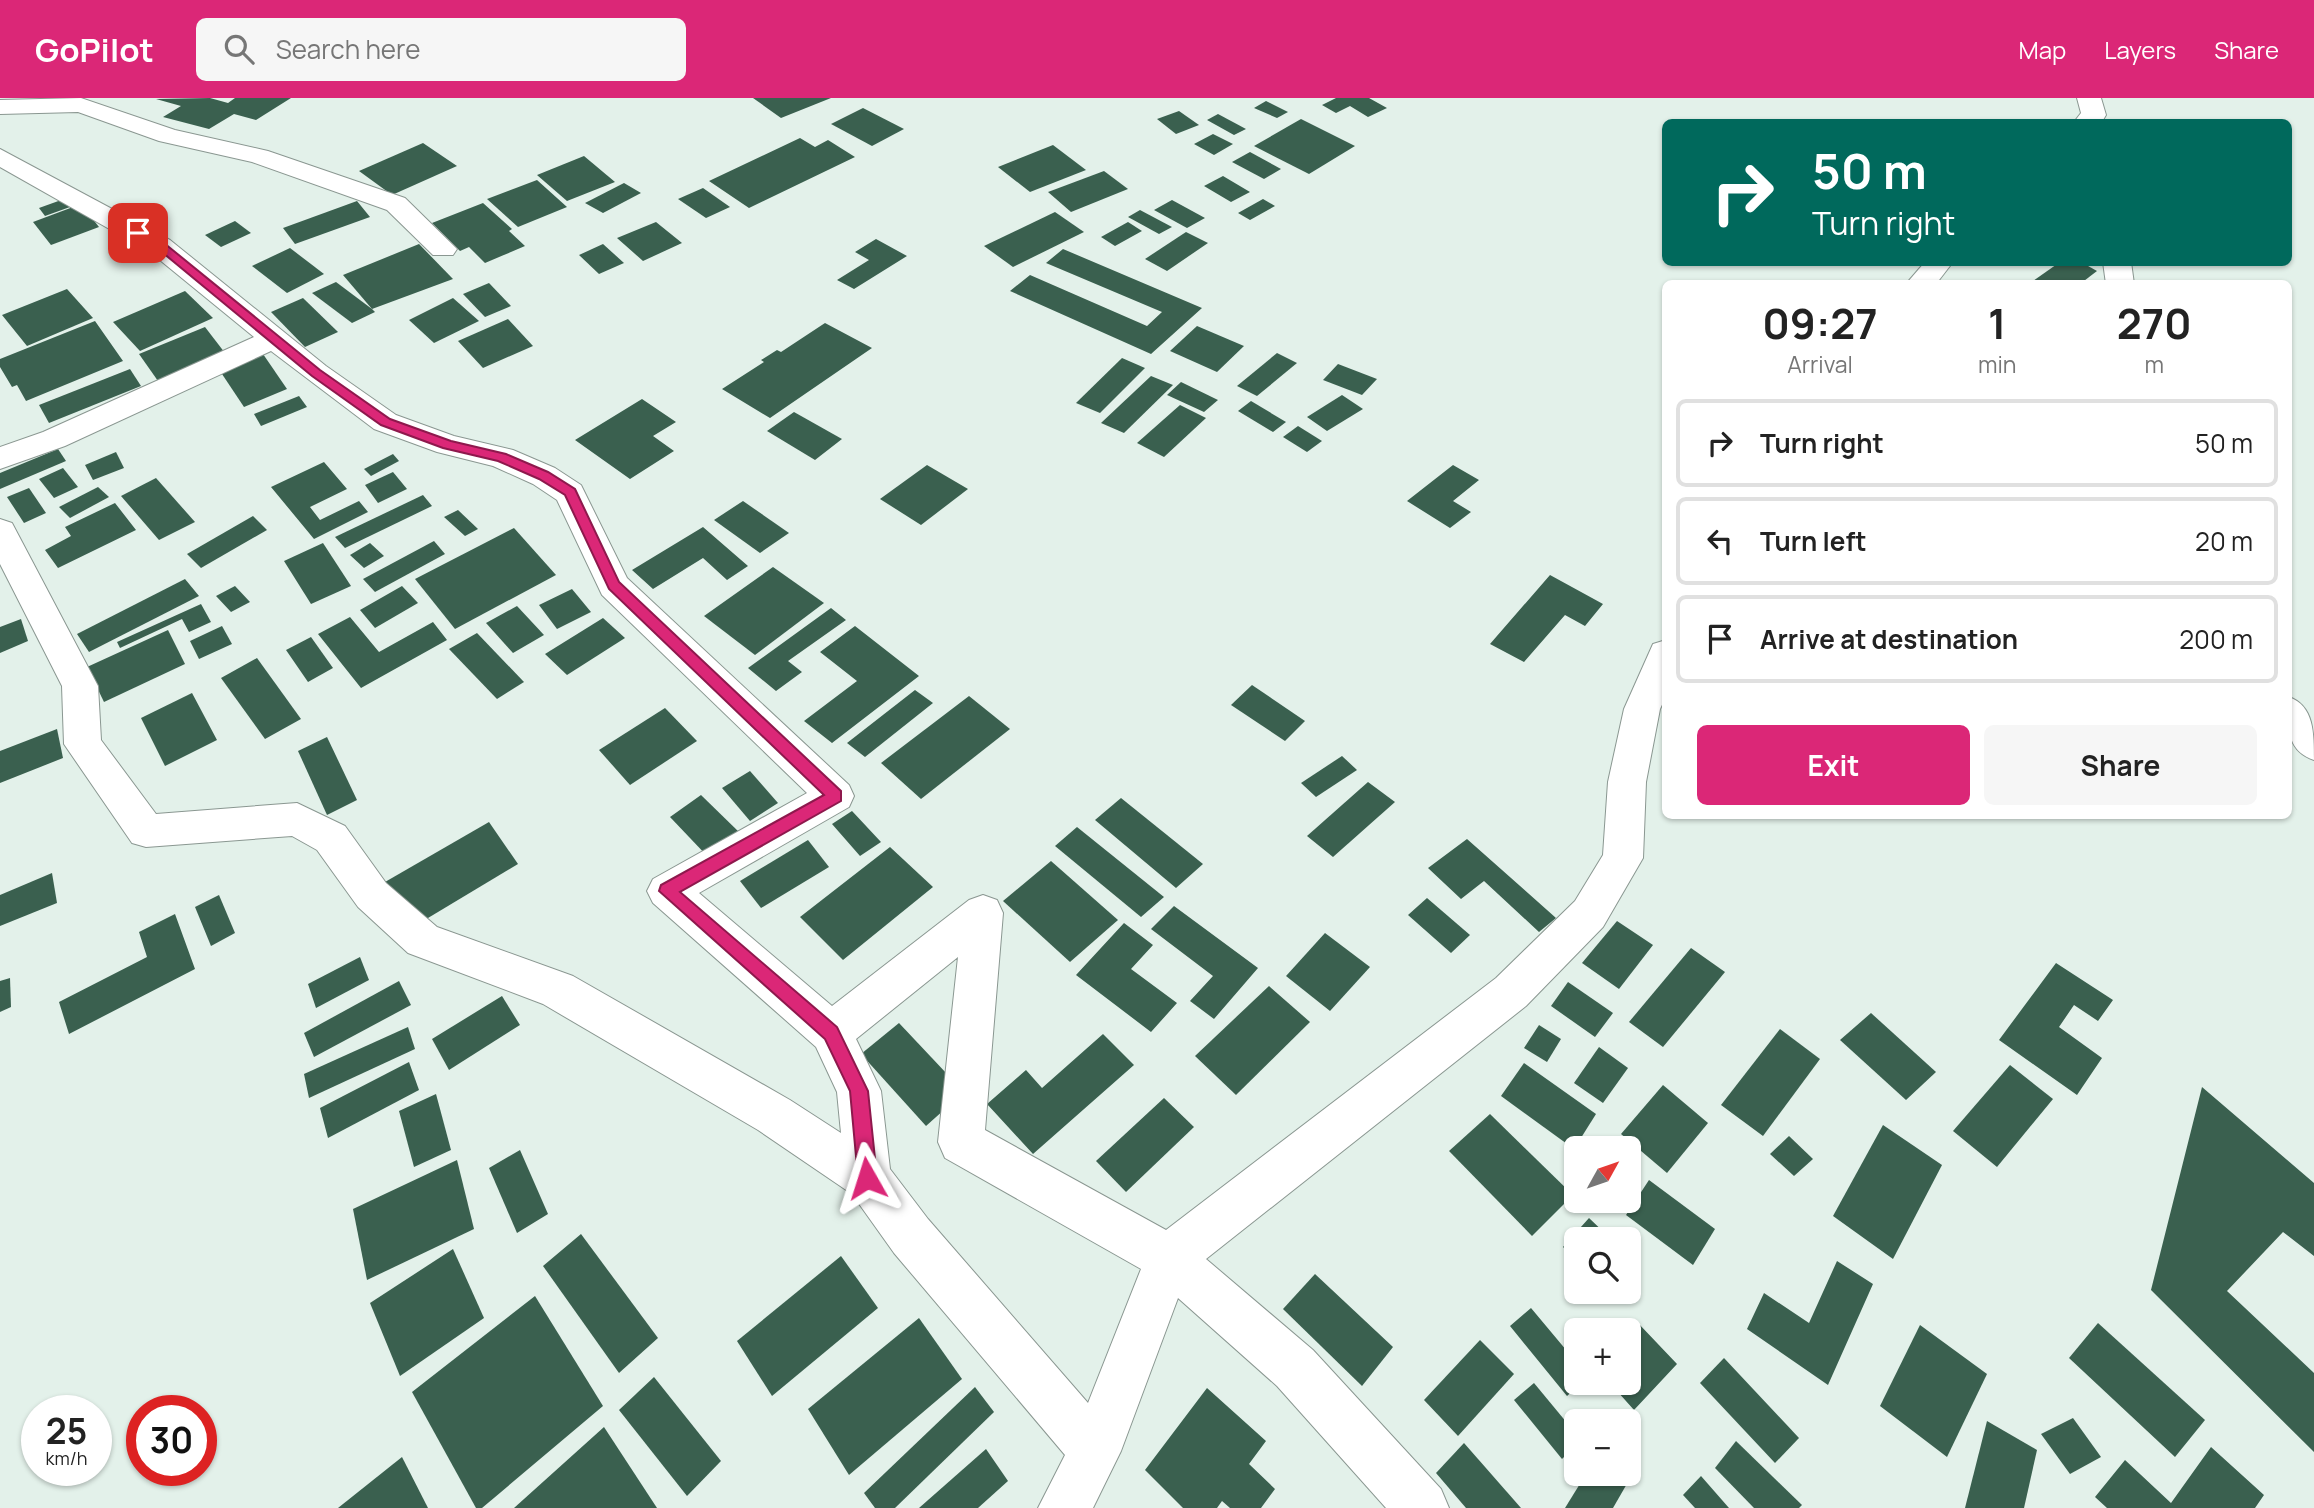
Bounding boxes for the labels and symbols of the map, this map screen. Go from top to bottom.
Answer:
pin [108,203,168,263]
north arrow [1564,1136,1642,1213]
position arrow [830,1141,904,1215]
speed limit sign: 30 [126,1395,217,1486]

